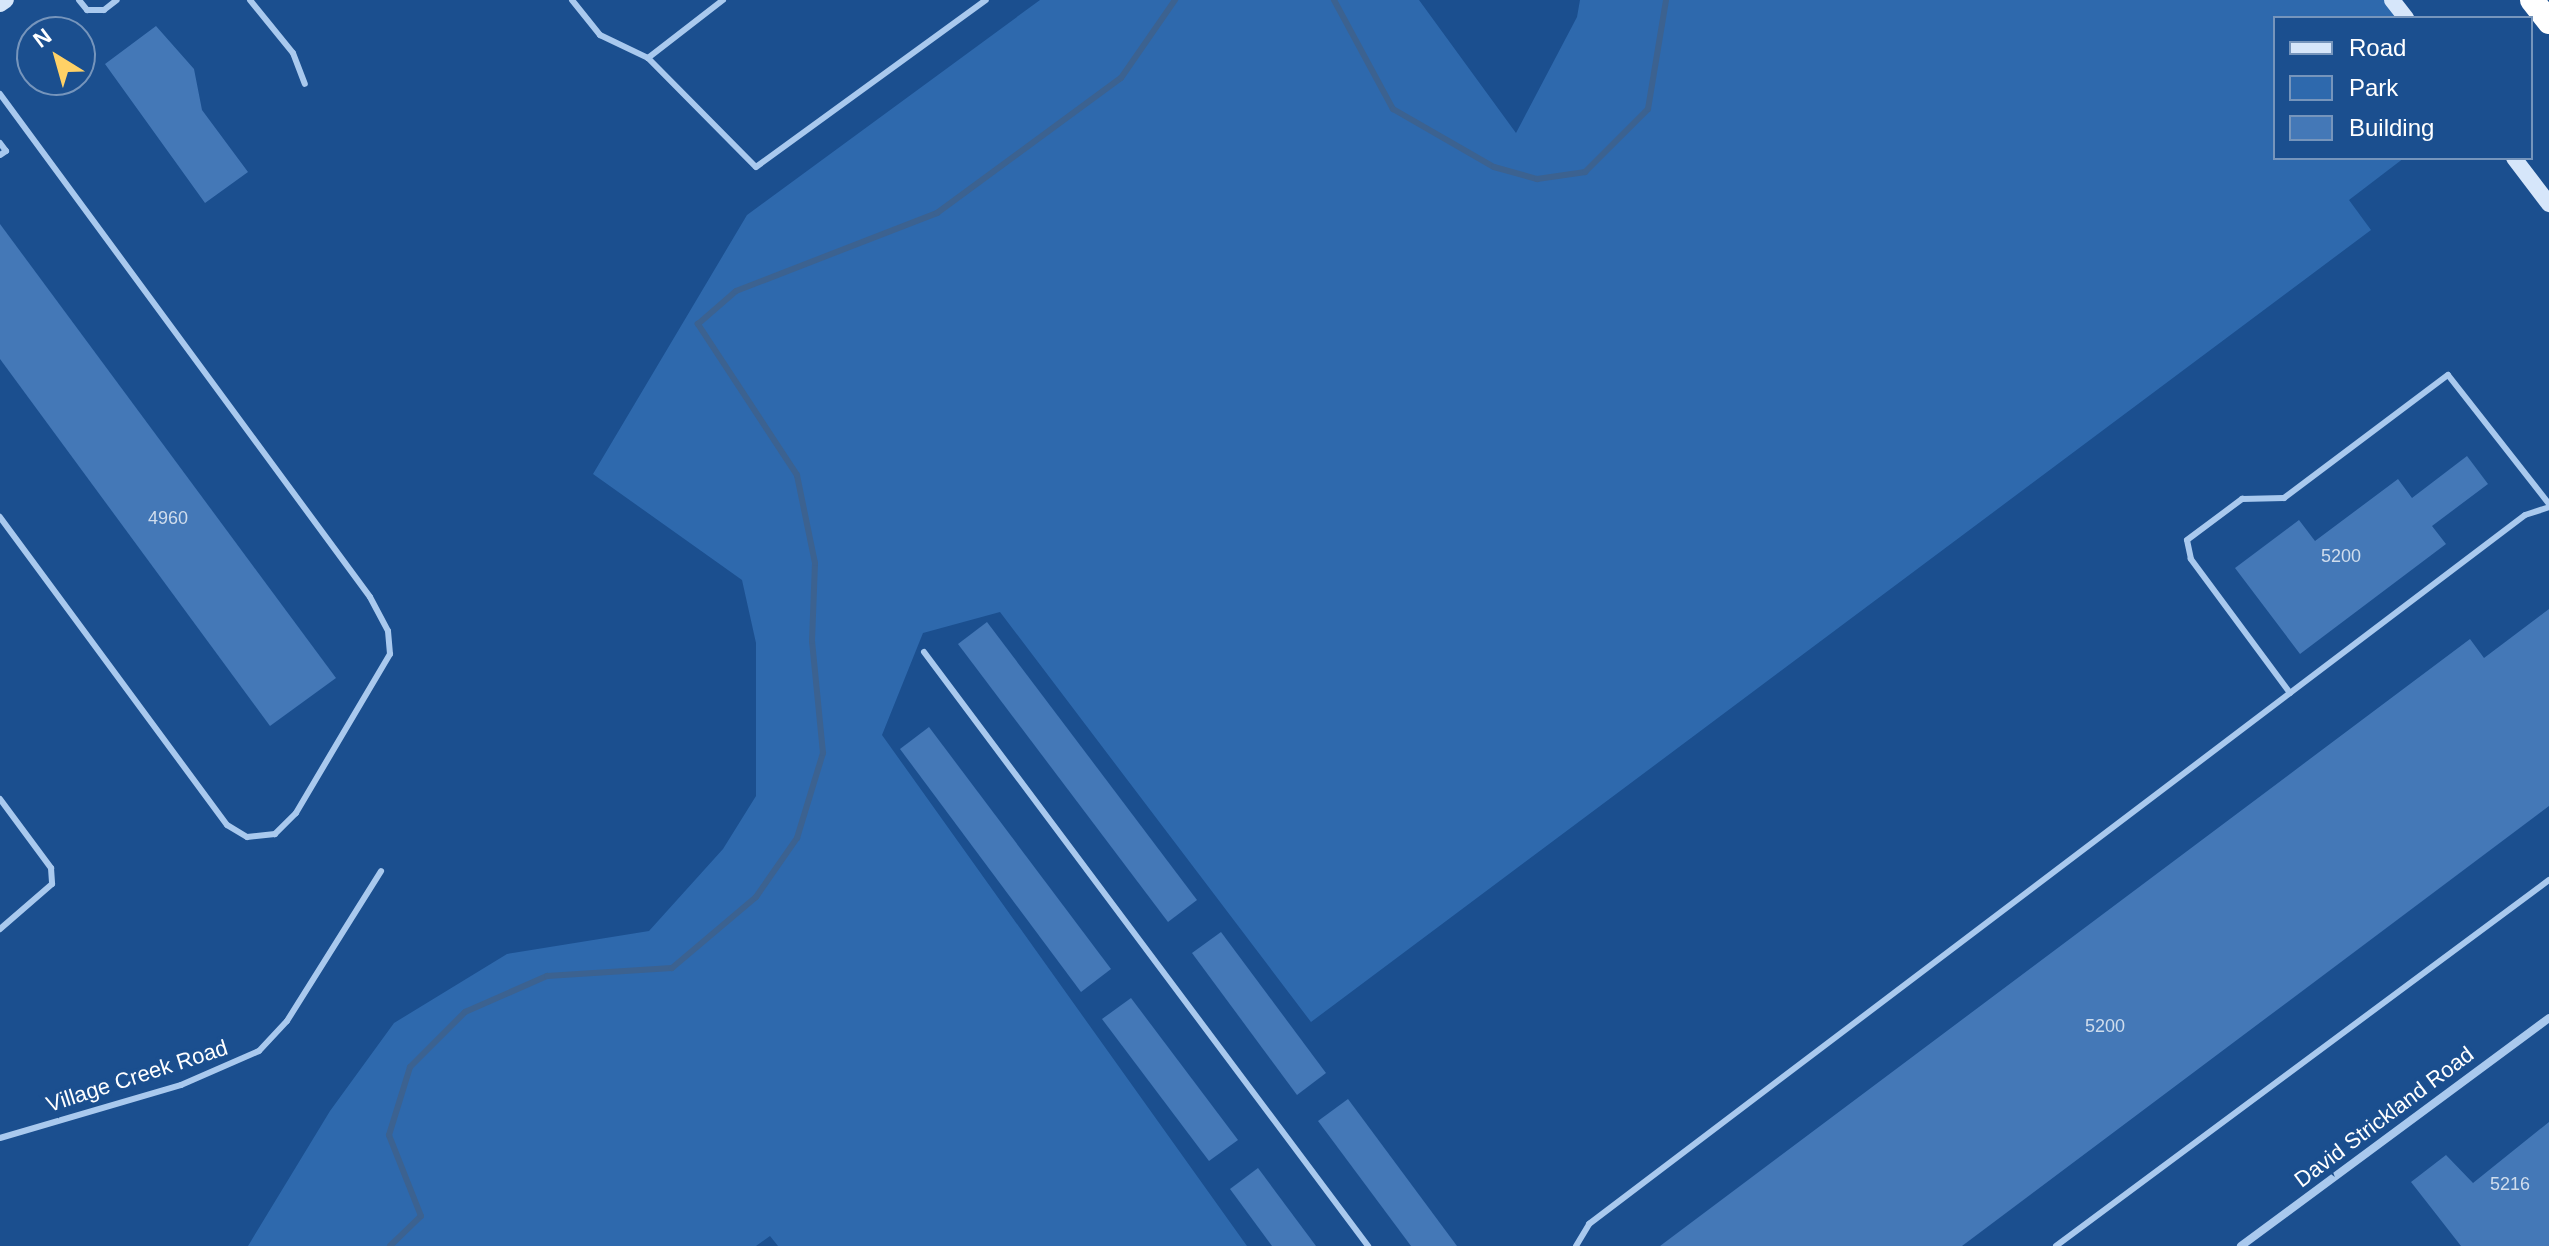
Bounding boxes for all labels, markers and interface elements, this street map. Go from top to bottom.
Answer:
north arrow [16,16,96,96]
legend [2273,16,2533,160]
text: N [29,23,56,53]
text: Road [2349,34,2406,61]
text: Park [2349,74,2398,101]
text: Building [2349,114,2434,141]
house number: 4960 [148,507,188,529]
house number: 5200 [2321,545,2361,567]
house number: 5200 [2085,1015,2125,1037]
street label: Village Creek Road [43,1034,231,1118]
street label: David Strickland Road [2289,1041,2479,1193]
house number: 5216 [2490,1173,2530,1195]

